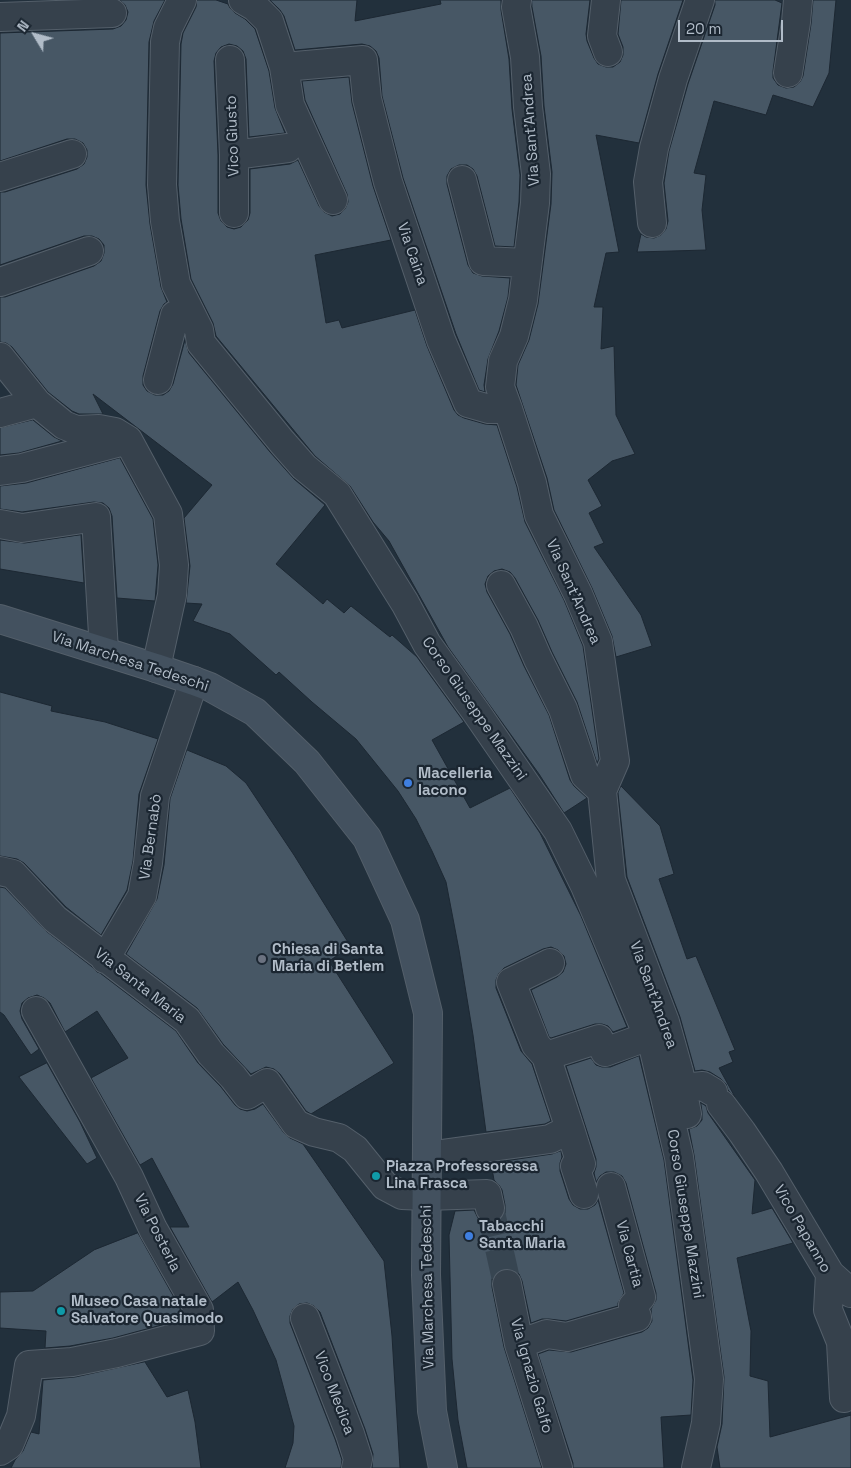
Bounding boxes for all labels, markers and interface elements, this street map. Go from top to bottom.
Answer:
north arrow [10,10,60,60]
scale bar [681,10,786,42]
text: N [13,17,33,35]
text: 20 m [686,19,721,38]
street label: Via Sant'Andrea [518,73,544,187]
street label: Vico Giusto [223,95,243,177]
street label: Via Caina [393,220,431,288]
street label: Via Sant'Andrea [542,537,604,647]
street label: Via Marchesa Tedeschi [49,628,211,696]
street label: Corso Giuseppe Mazzini [418,634,530,784]
place label: Macelleria Iacono [418,765,492,800]
marker: Macelleria Iacono [402,777,414,789]
street label: Via Bernabò [136,793,166,881]
street label: Via Sant'Andrea [625,939,681,1051]
place label: Chiesa di Santa Maria di Betlem [272,941,384,976]
street label: Via Santa Maria [91,945,189,1027]
marker: Chiesa di Santa Maria di Betlem [256,953,268,965]
street label: Corso Giuseppe Mazzini [663,1128,707,1300]
place label: Piazza Professoressa Lina Frasca [386,1158,538,1193]
marker: Piazza Professoressa Lina Frasca [370,1170,382,1182]
street label: Vico Papanno [770,1182,834,1276]
street label: Via Posterla [130,1191,184,1275]
street label: Via Marchesa Tedeschi [418,1205,438,1369]
place label: Tabacchi Santa Maria [479,1218,566,1253]
street label: Via Cartia [611,1219,647,1289]
marker: Tabacchi Santa Maria [463,1230,475,1242]
place label: Museo Casa natale Salvatore Quasimodo [71,1293,223,1328]
marker: Museo Casa natale Salvatore Quasimodo [55,1305,67,1317]
street label: Via Ignazio Galfo [506,1316,556,1436]
street label: Vico Medica [310,1349,358,1437]

